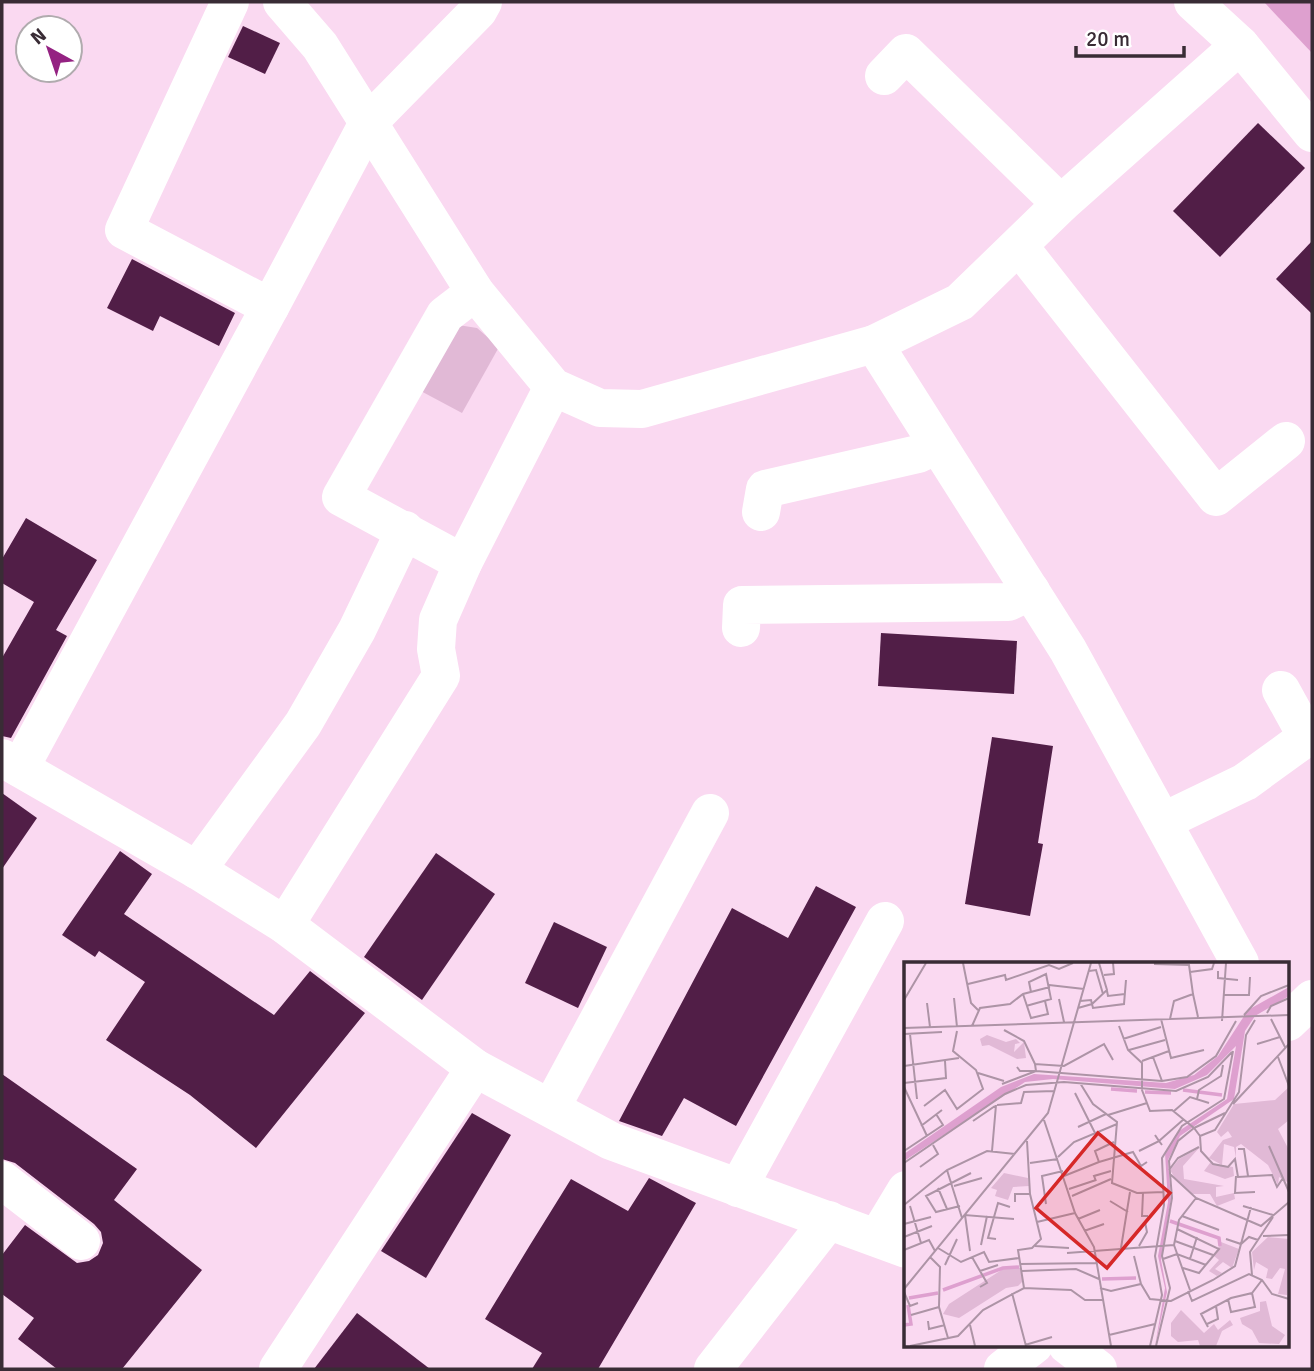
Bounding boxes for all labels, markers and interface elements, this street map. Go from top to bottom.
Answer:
north arrow [14,14,84,84]
scale bar [1076,14,1184,58]
text: N [26,23,51,50]
text: 20 m [1086,26,1130,52]
inset map [904,962,1290,1346]

